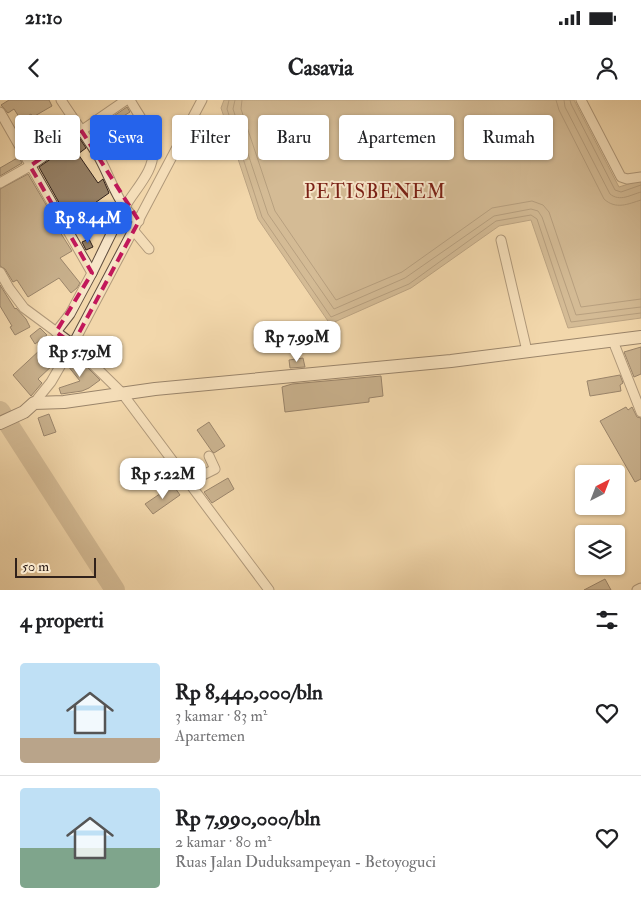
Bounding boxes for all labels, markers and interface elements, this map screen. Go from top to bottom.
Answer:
text: 21:10 [25,6,63,30]
icon: back [20,54,48,82]
text: Casavia [288,54,353,82]
icon: person [593,54,621,82]
chip: Beli [15,115,80,160]
chip: Sewa [90,115,162,160]
chip: Filter [172,115,248,160]
chip: Baru [258,115,329,160]
chip: Apartemen [339,115,454,160]
chip: Rumah [464,115,553,160]
district label: PETISBENEM [304,180,446,204]
pin: Rp 8.44M [36,202,140,244]
text: Rp 8.44M [55,208,121,228]
pin: Rp 7.99M [245,320,349,363]
text: Rp 7.99M [265,327,329,347]
pin: Rp 5.79M [28,336,132,378]
text: Rp 5.79M [48,342,112,362]
pin: Rp 5.22M [111,458,215,500]
text: Rp 5.22M [131,464,195,484]
north arrow [575,465,625,515]
map controls [575,465,625,575]
button: layers [575,525,625,575]
scale bar [15,555,96,578]
text: 50 m [22,558,49,575]
icon: filters [593,606,621,634]
text: 4 properti [20,607,104,634]
text: Rp 8,440,000/bln [175,679,323,706]
icon: home [60,683,120,743]
icon: heart [593,699,621,727]
text: 3 kamar · 83 m² [175,706,267,726]
text: Apartemen [175,726,245,746]
text: Rp 7,990,000/bln [175,805,321,832]
icon: home [60,808,120,868]
icon: heart [593,824,621,852]
text: 2 kamar · 80 m² [175,832,271,852]
text: Ruas Jalan Duduksampeyan - Betoyoguci [175,852,436,872]

